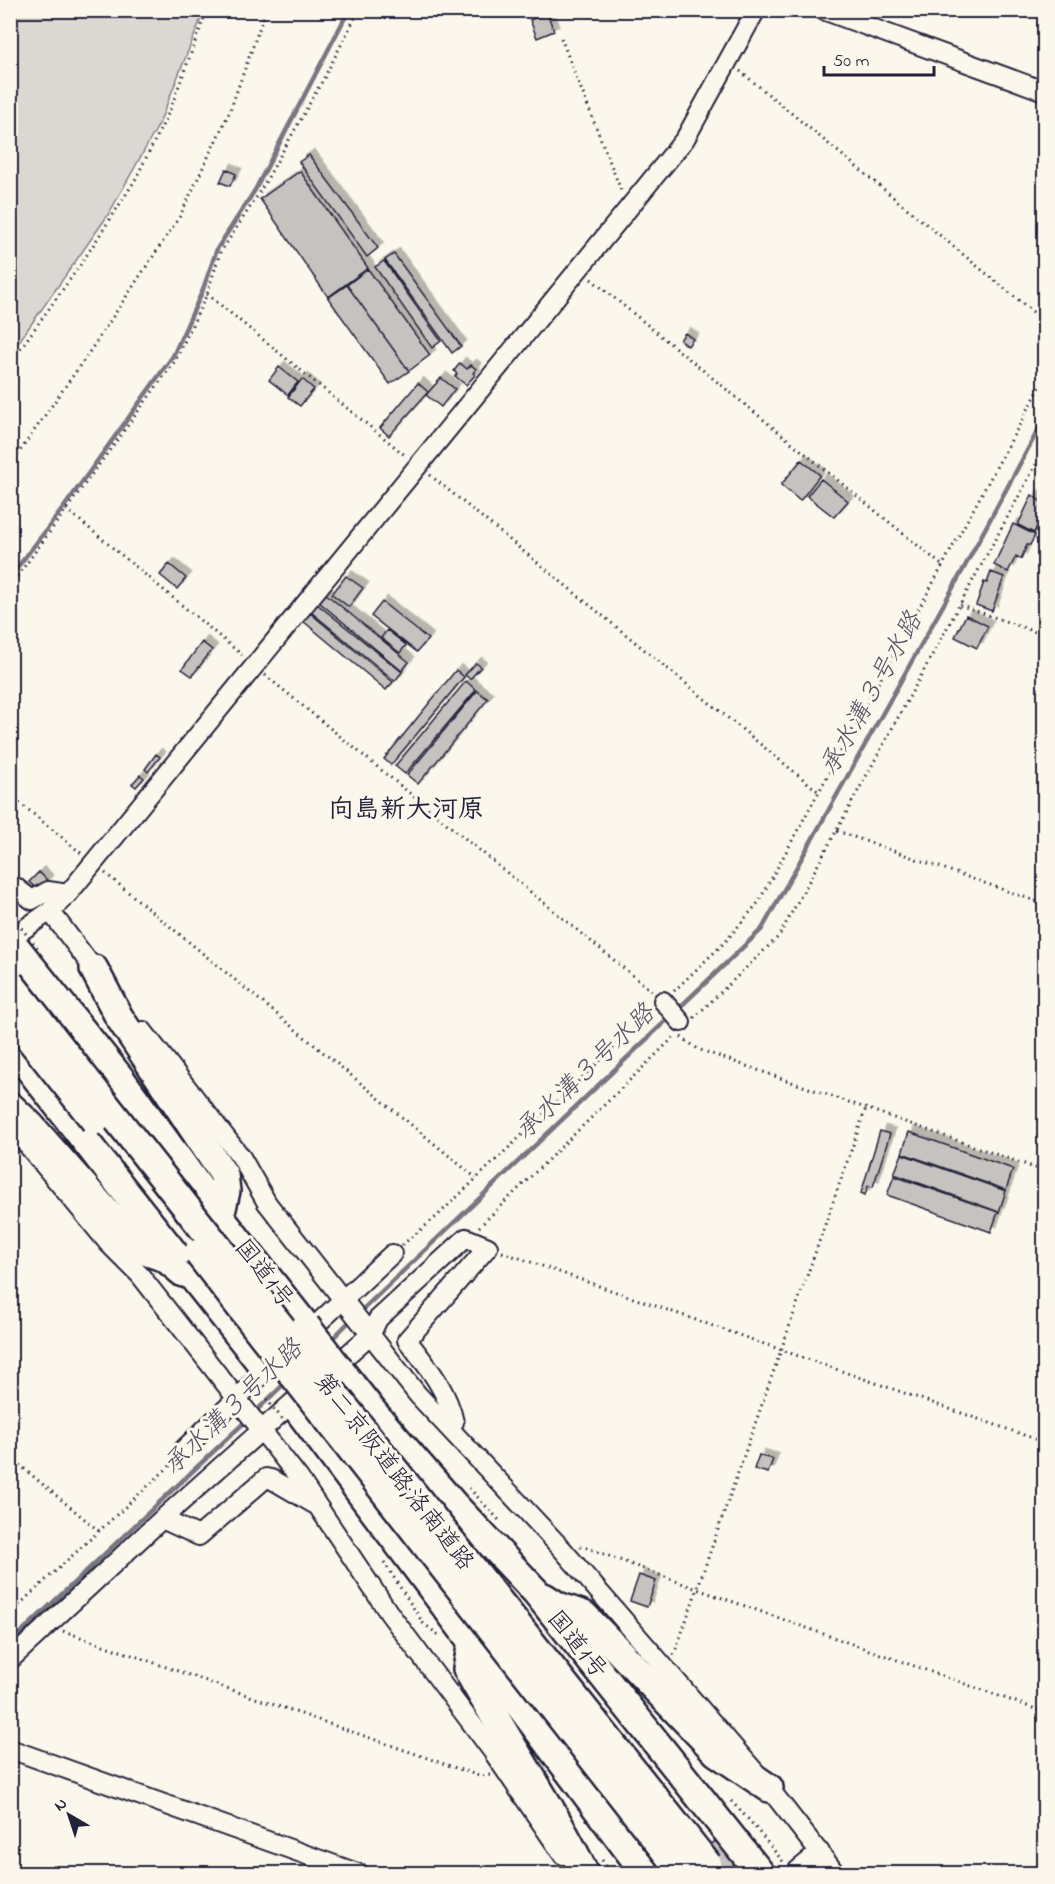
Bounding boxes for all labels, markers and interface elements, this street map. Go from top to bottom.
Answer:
scale bar [824,39,934,77]
text: 50 m [833,49,870,75]
water label: 承水溝３号水路 [812,604,934,783]
district label: 向島新大河原 [328,792,484,830]
water label: 承水溝３号水路 [507,995,666,1150]
street label: 国道1号 [225,1232,301,1317]
water label: 承水溝３号水路 [155,1330,314,1485]
street label: 第二京阪道路;洛南道路 [304,1366,482,1579]
street label: 国道1号 [537,1604,615,1688]
north arrow [39,1785,99,1845]
text: N [49,1792,73,1818]

